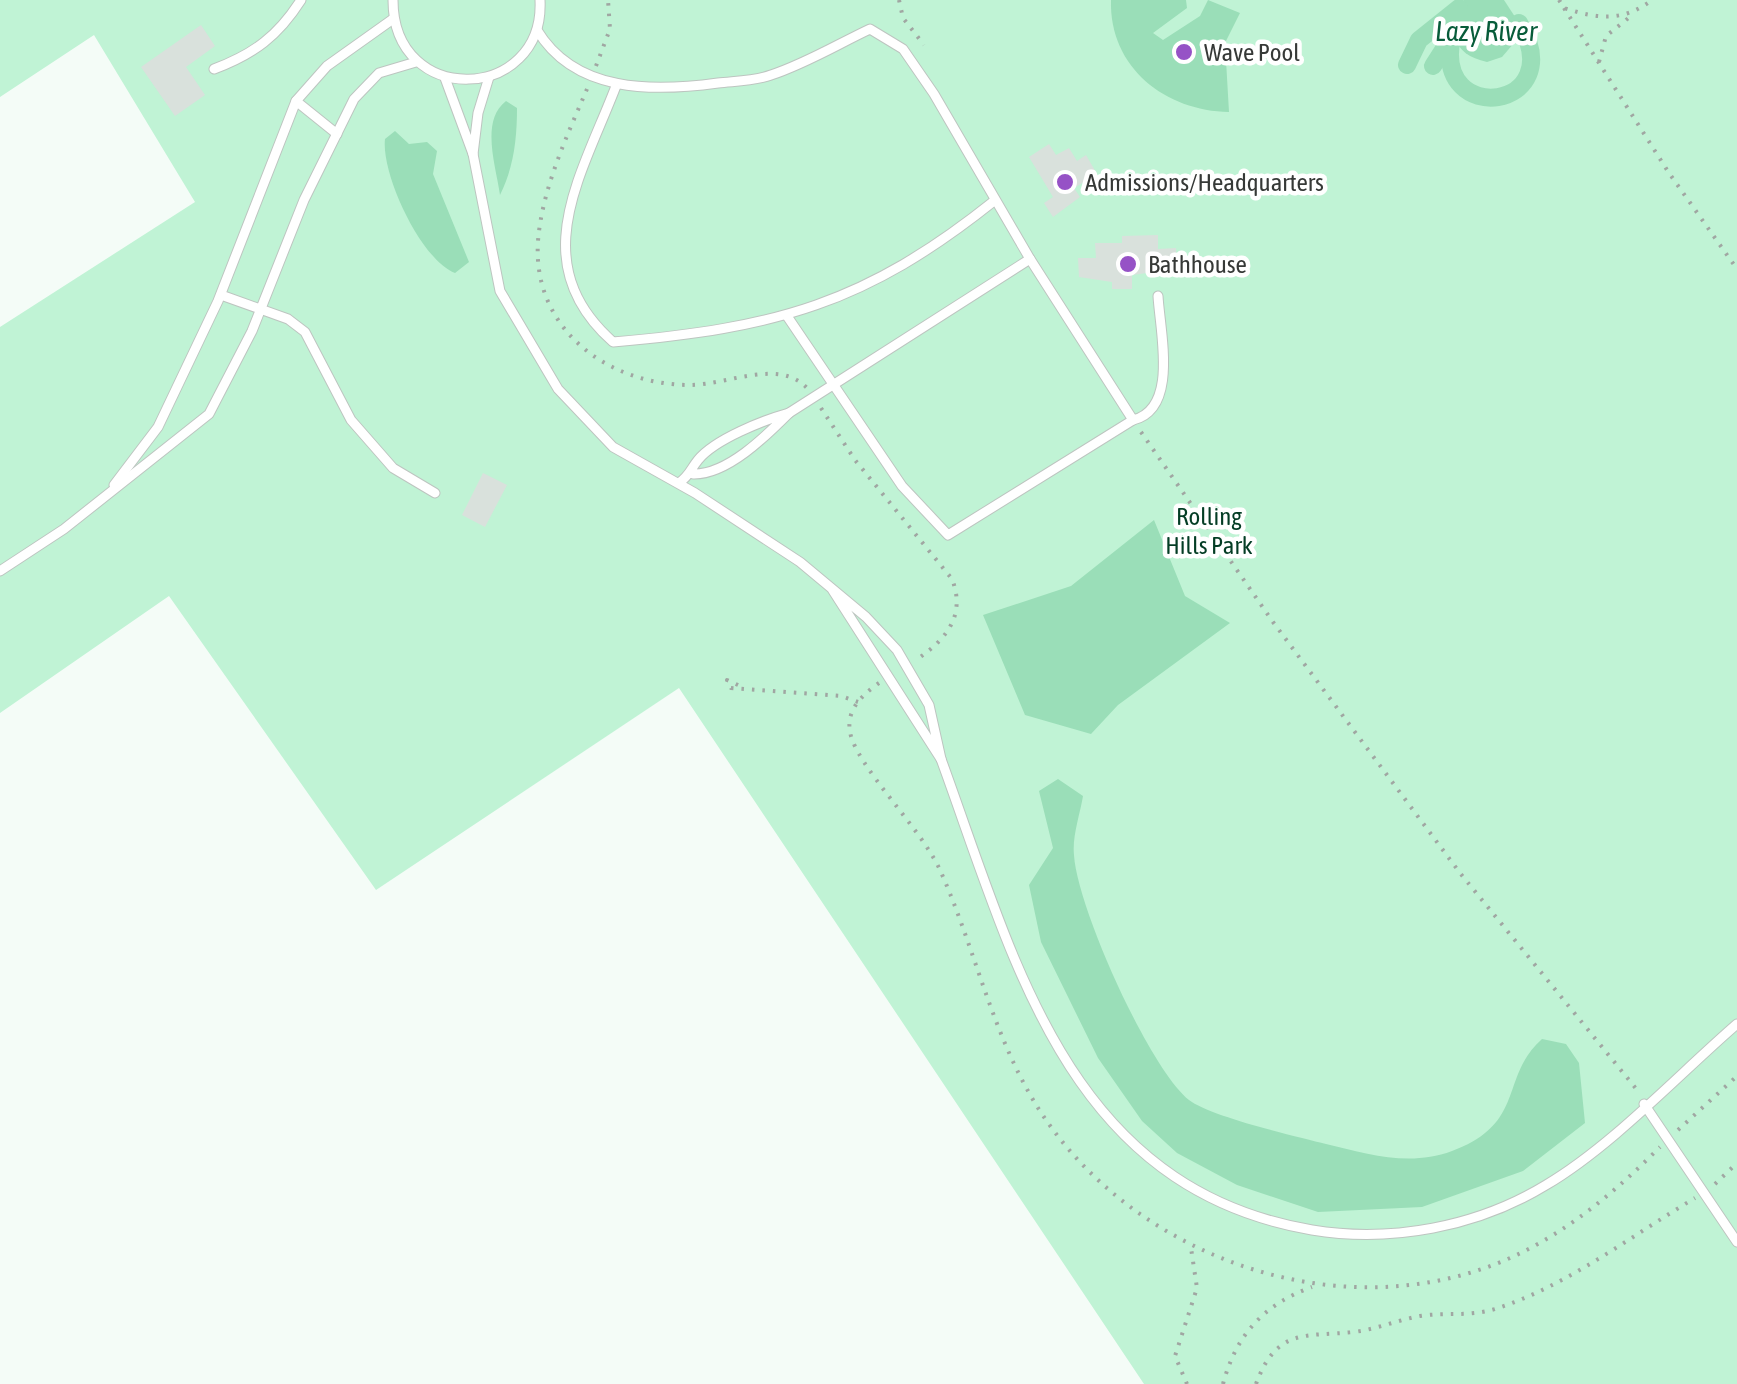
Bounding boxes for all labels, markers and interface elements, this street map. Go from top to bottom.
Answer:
water label: Lazy River [1435,15,1539,47]
place label: Wave Pool [1204,38,1300,66]
marker: Wave Pool [1173,41,1195,63]
place label: Admissions/Headquarters [1085,168,1324,196]
marker: Admissions/Headquarters [1054,171,1076,193]
place label: Bathhouse [1148,250,1247,278]
marker: Bathhouse [1117,253,1139,275]
park label: Rolling Hills Park [1165,502,1253,559]

